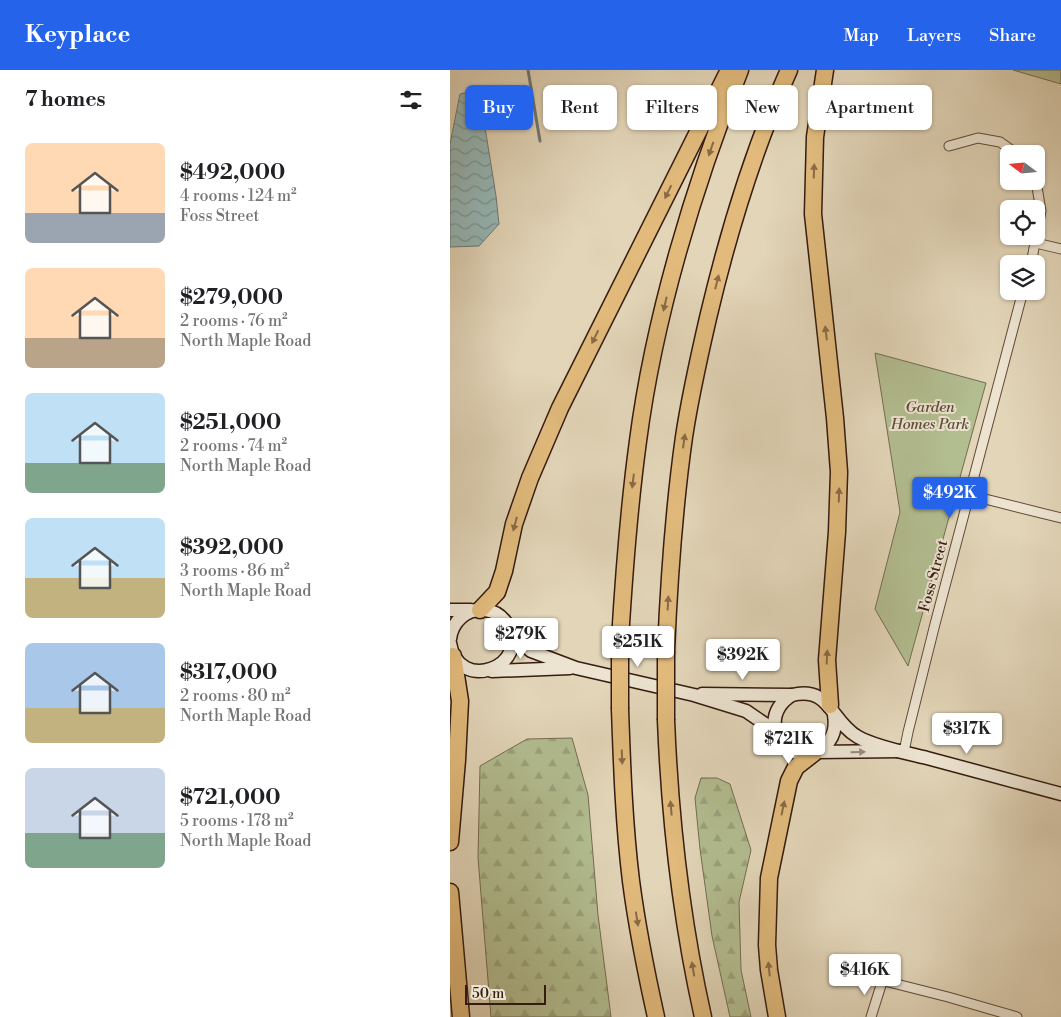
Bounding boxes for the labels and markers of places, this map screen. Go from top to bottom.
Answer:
pin: $492K [915,476,985,519]
pin: $279K [486,618,556,660]
pin: $251K [603,626,673,668]
pin: $392K [708,638,778,681]
pin: $317K [932,712,1002,755]
pin: $721K [754,722,824,765]
pin: $416K [830,954,900,996]

